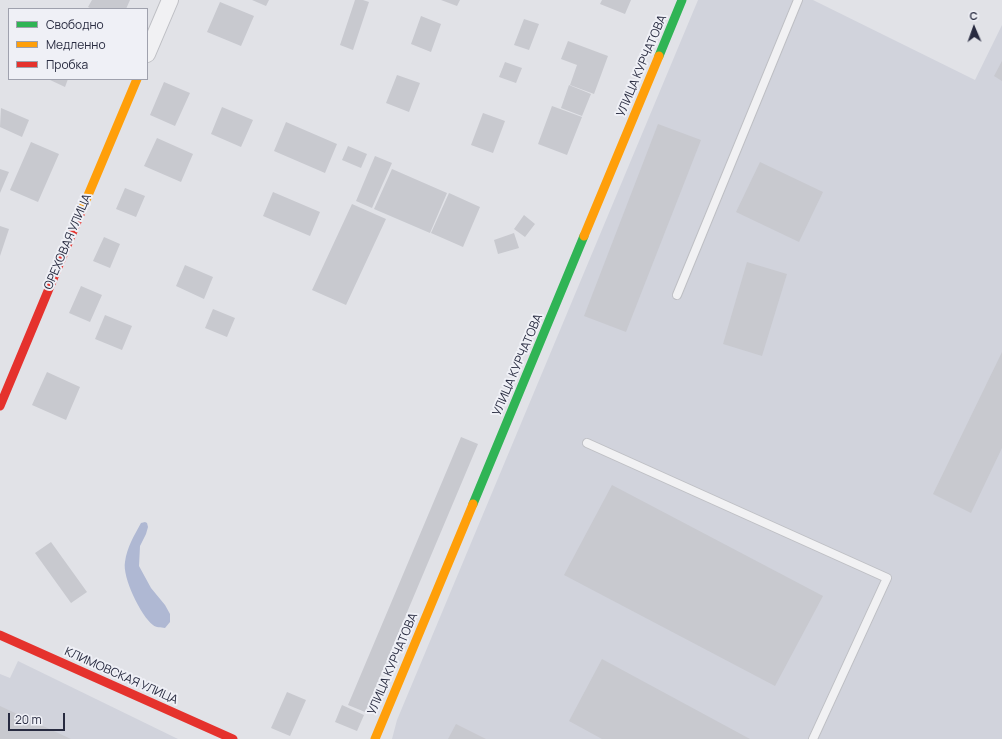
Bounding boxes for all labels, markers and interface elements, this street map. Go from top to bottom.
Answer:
legend [8,8,148,80]
north arrow [954,8,994,48]
text: С [969,8,978,23]
street label: УЛИЦА КУРЧАТОВА [614,13,670,119]
text: Свободно [46,16,104,33]
text: Медленно [46,36,106,53]
text: Пробка [46,56,88,73]
street label: ОРЕХОВАЯ УЛИЦА [41,192,95,292]
street label: УЛИЦА КУРЧАТОВА [490,312,546,418]
street label: УЛИЦА КУРЧАТОВА [365,611,421,717]
street label: КЛИМОВСКАЯ УЛИЦА [62,644,180,708]
scale bar [10,705,67,731]
text: 20 m [15,711,42,728]

